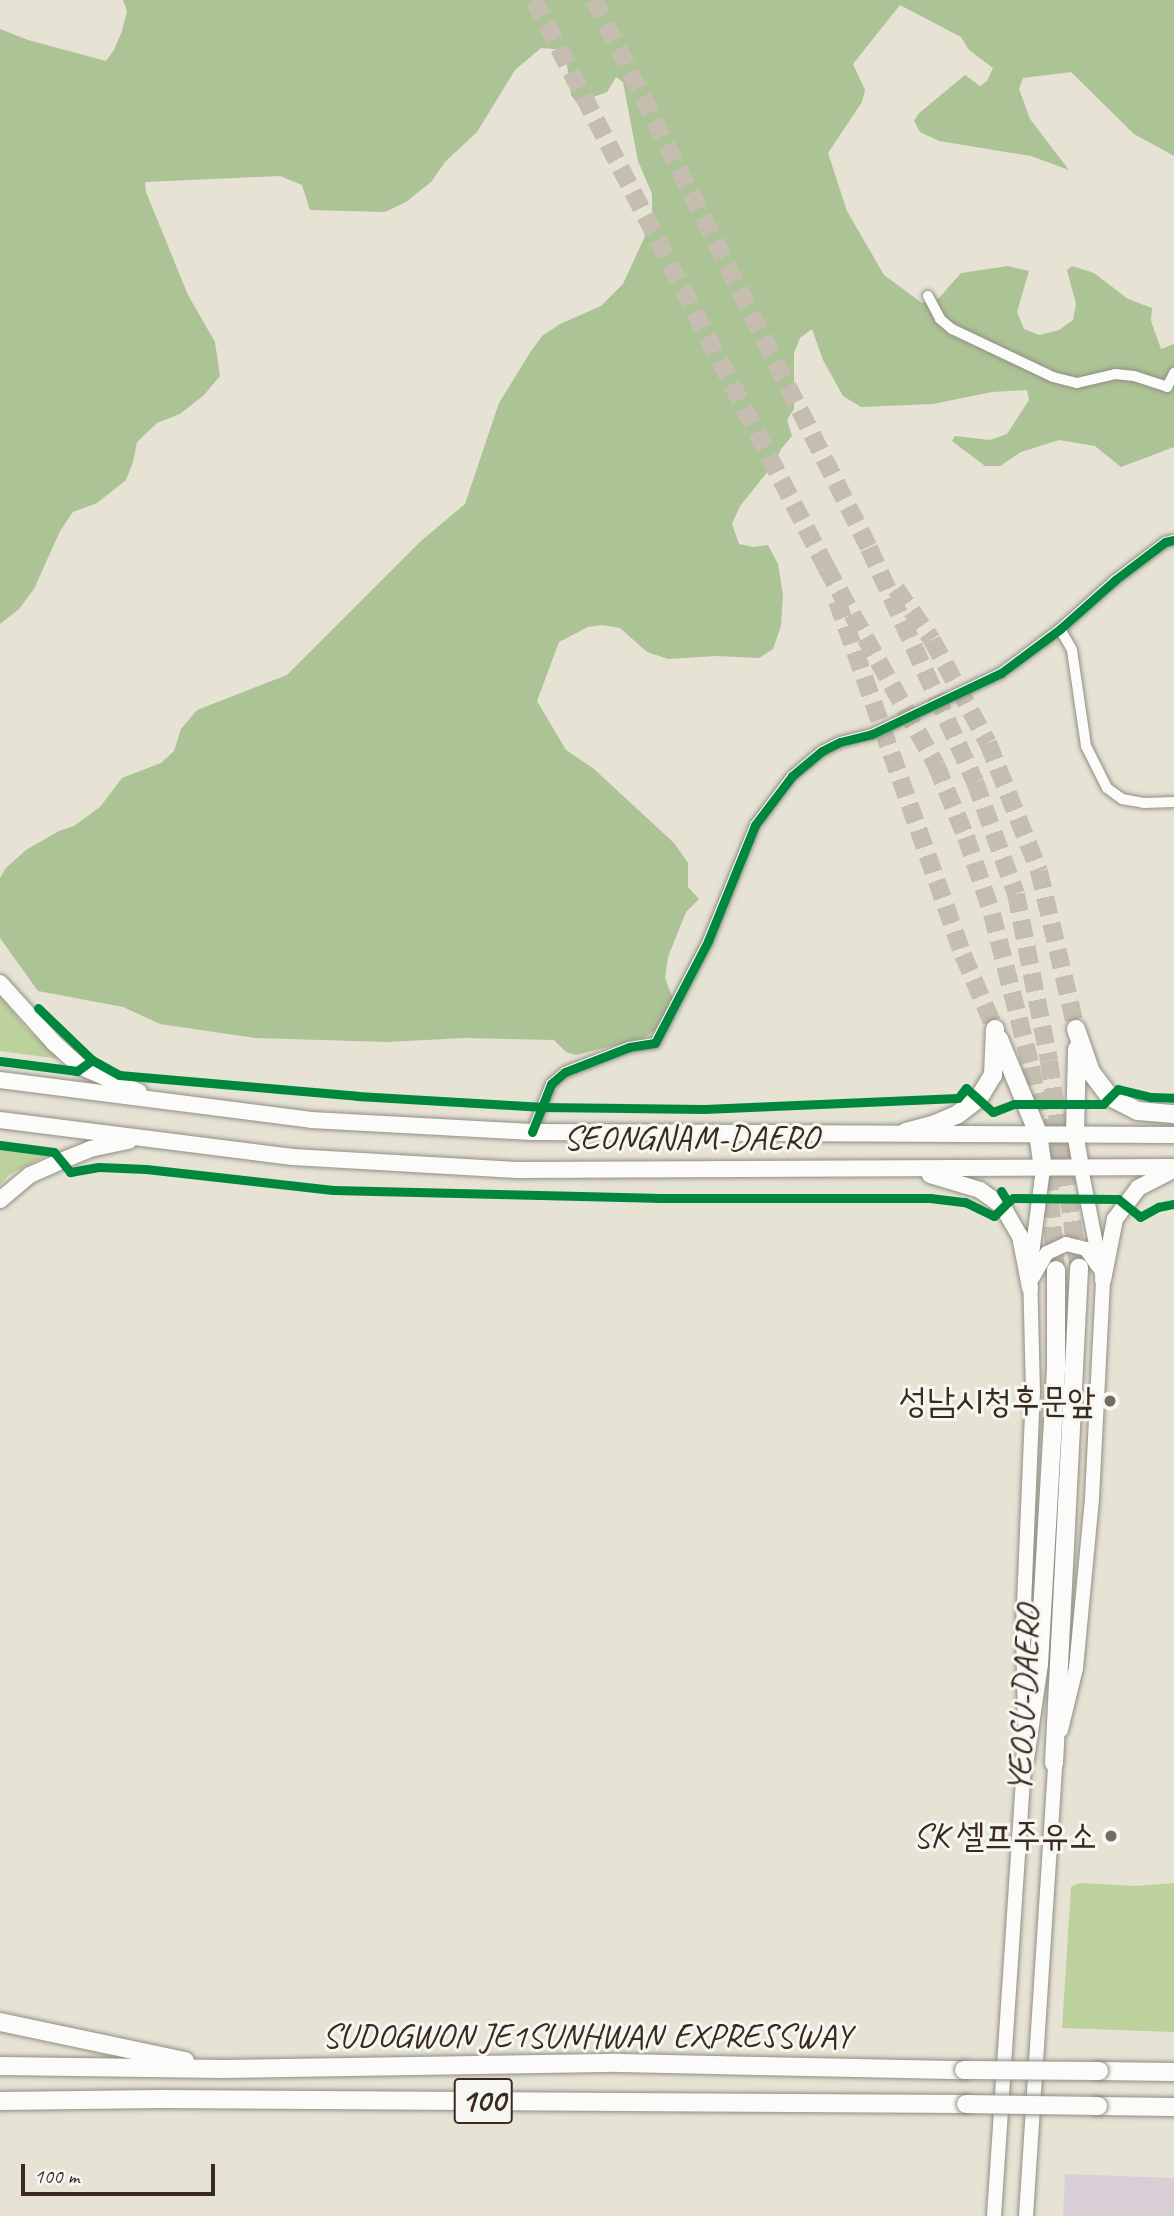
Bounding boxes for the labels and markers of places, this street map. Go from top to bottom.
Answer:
place label: 성남시청후문앞 [899,1380,1096,1422]
marker: 성남시청후문앞 [1102,1393,1118,1409]
place label: SK 셀프주유소 [913,1815,1097,1857]
marker: SK 셀프주유소 [1103,1828,1119,1844]

